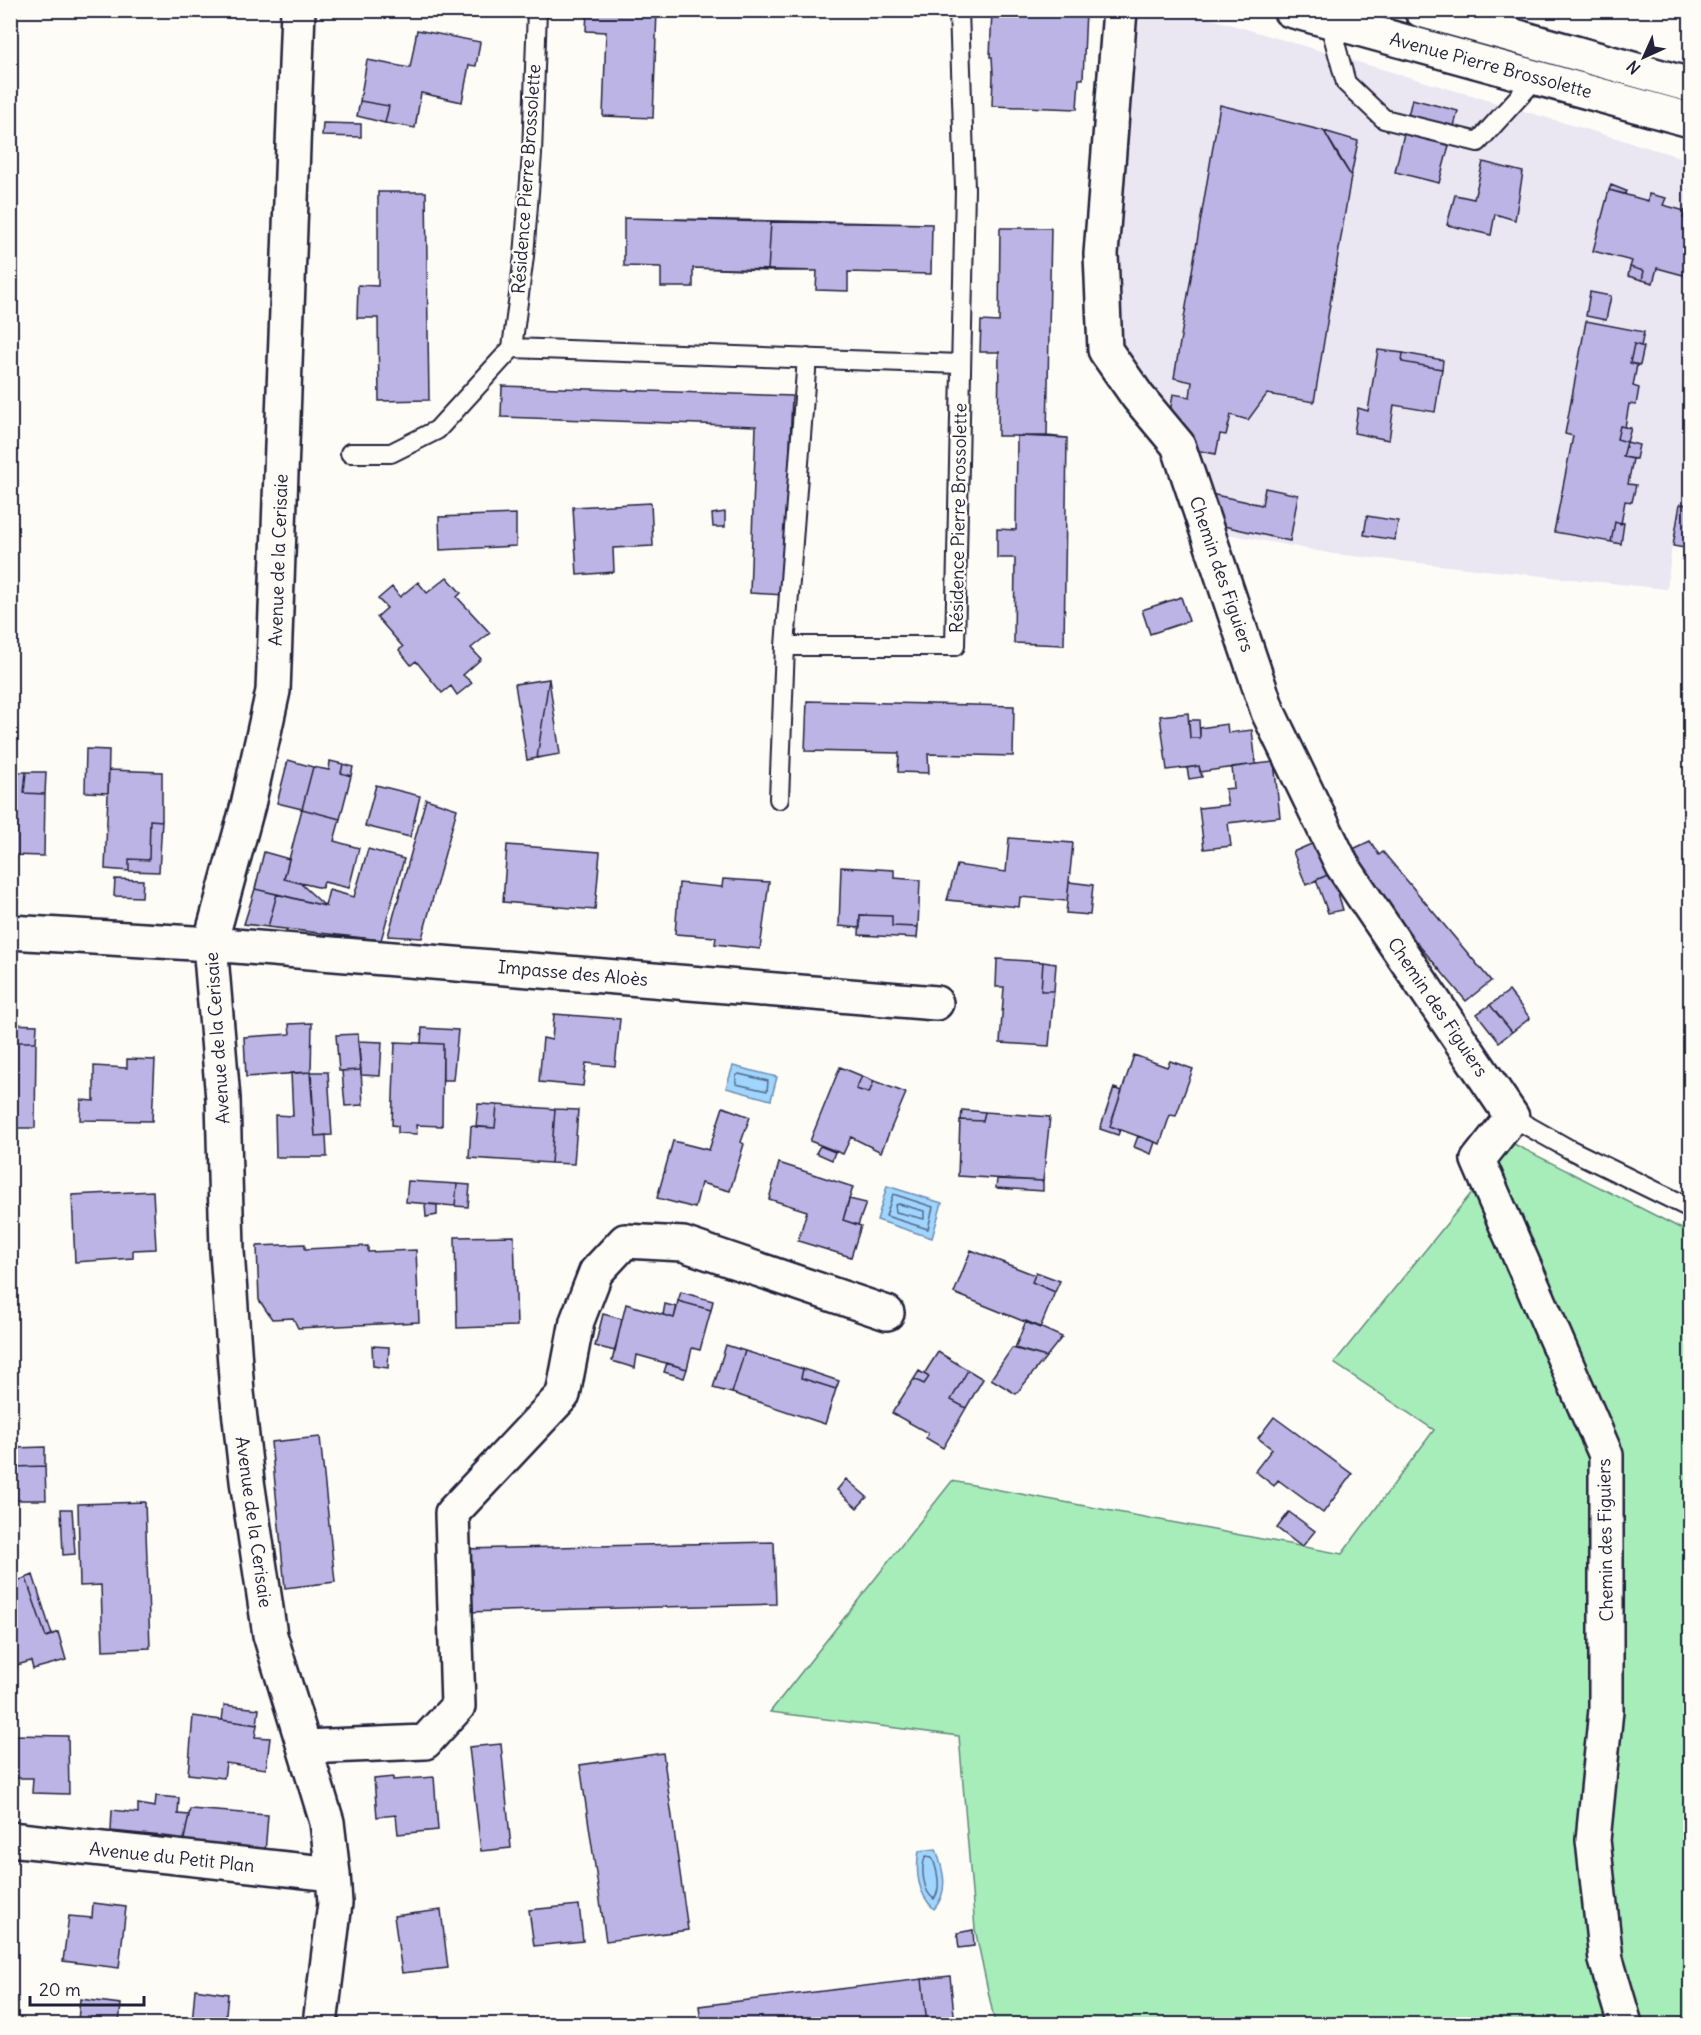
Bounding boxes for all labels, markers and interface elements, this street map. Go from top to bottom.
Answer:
street label: Avenue Pierre Brossolette [1387,27,1595,103]
north arrow [1614,27,1674,87]
text: N [1622,57,1644,79]
street label: Résidence Pierre Brossolette [507,63,545,295]
street label: Résidence Pierre Brossolette [944,403,972,633]
street label: Avenue de la Cerisaie [263,473,293,647]
street label: Chemin des Figuiers [1185,493,1259,655]
street label: Chemin des Figuiers [1383,933,1493,1081]
street label: Avenue de la Cerisaie [200,951,234,1125]
street label: Impasse des Aloès [497,955,649,991]
street label: Avenue de la Cerisaie [231,1435,277,1609]
street label: Chemin des Figuiers [1592,1458,1618,1622]
street label: Avenue du Petit Plan [88,1837,256,1877]
scale bar [30,1969,144,2007]
text: 20 m [39,1978,81,2001]

